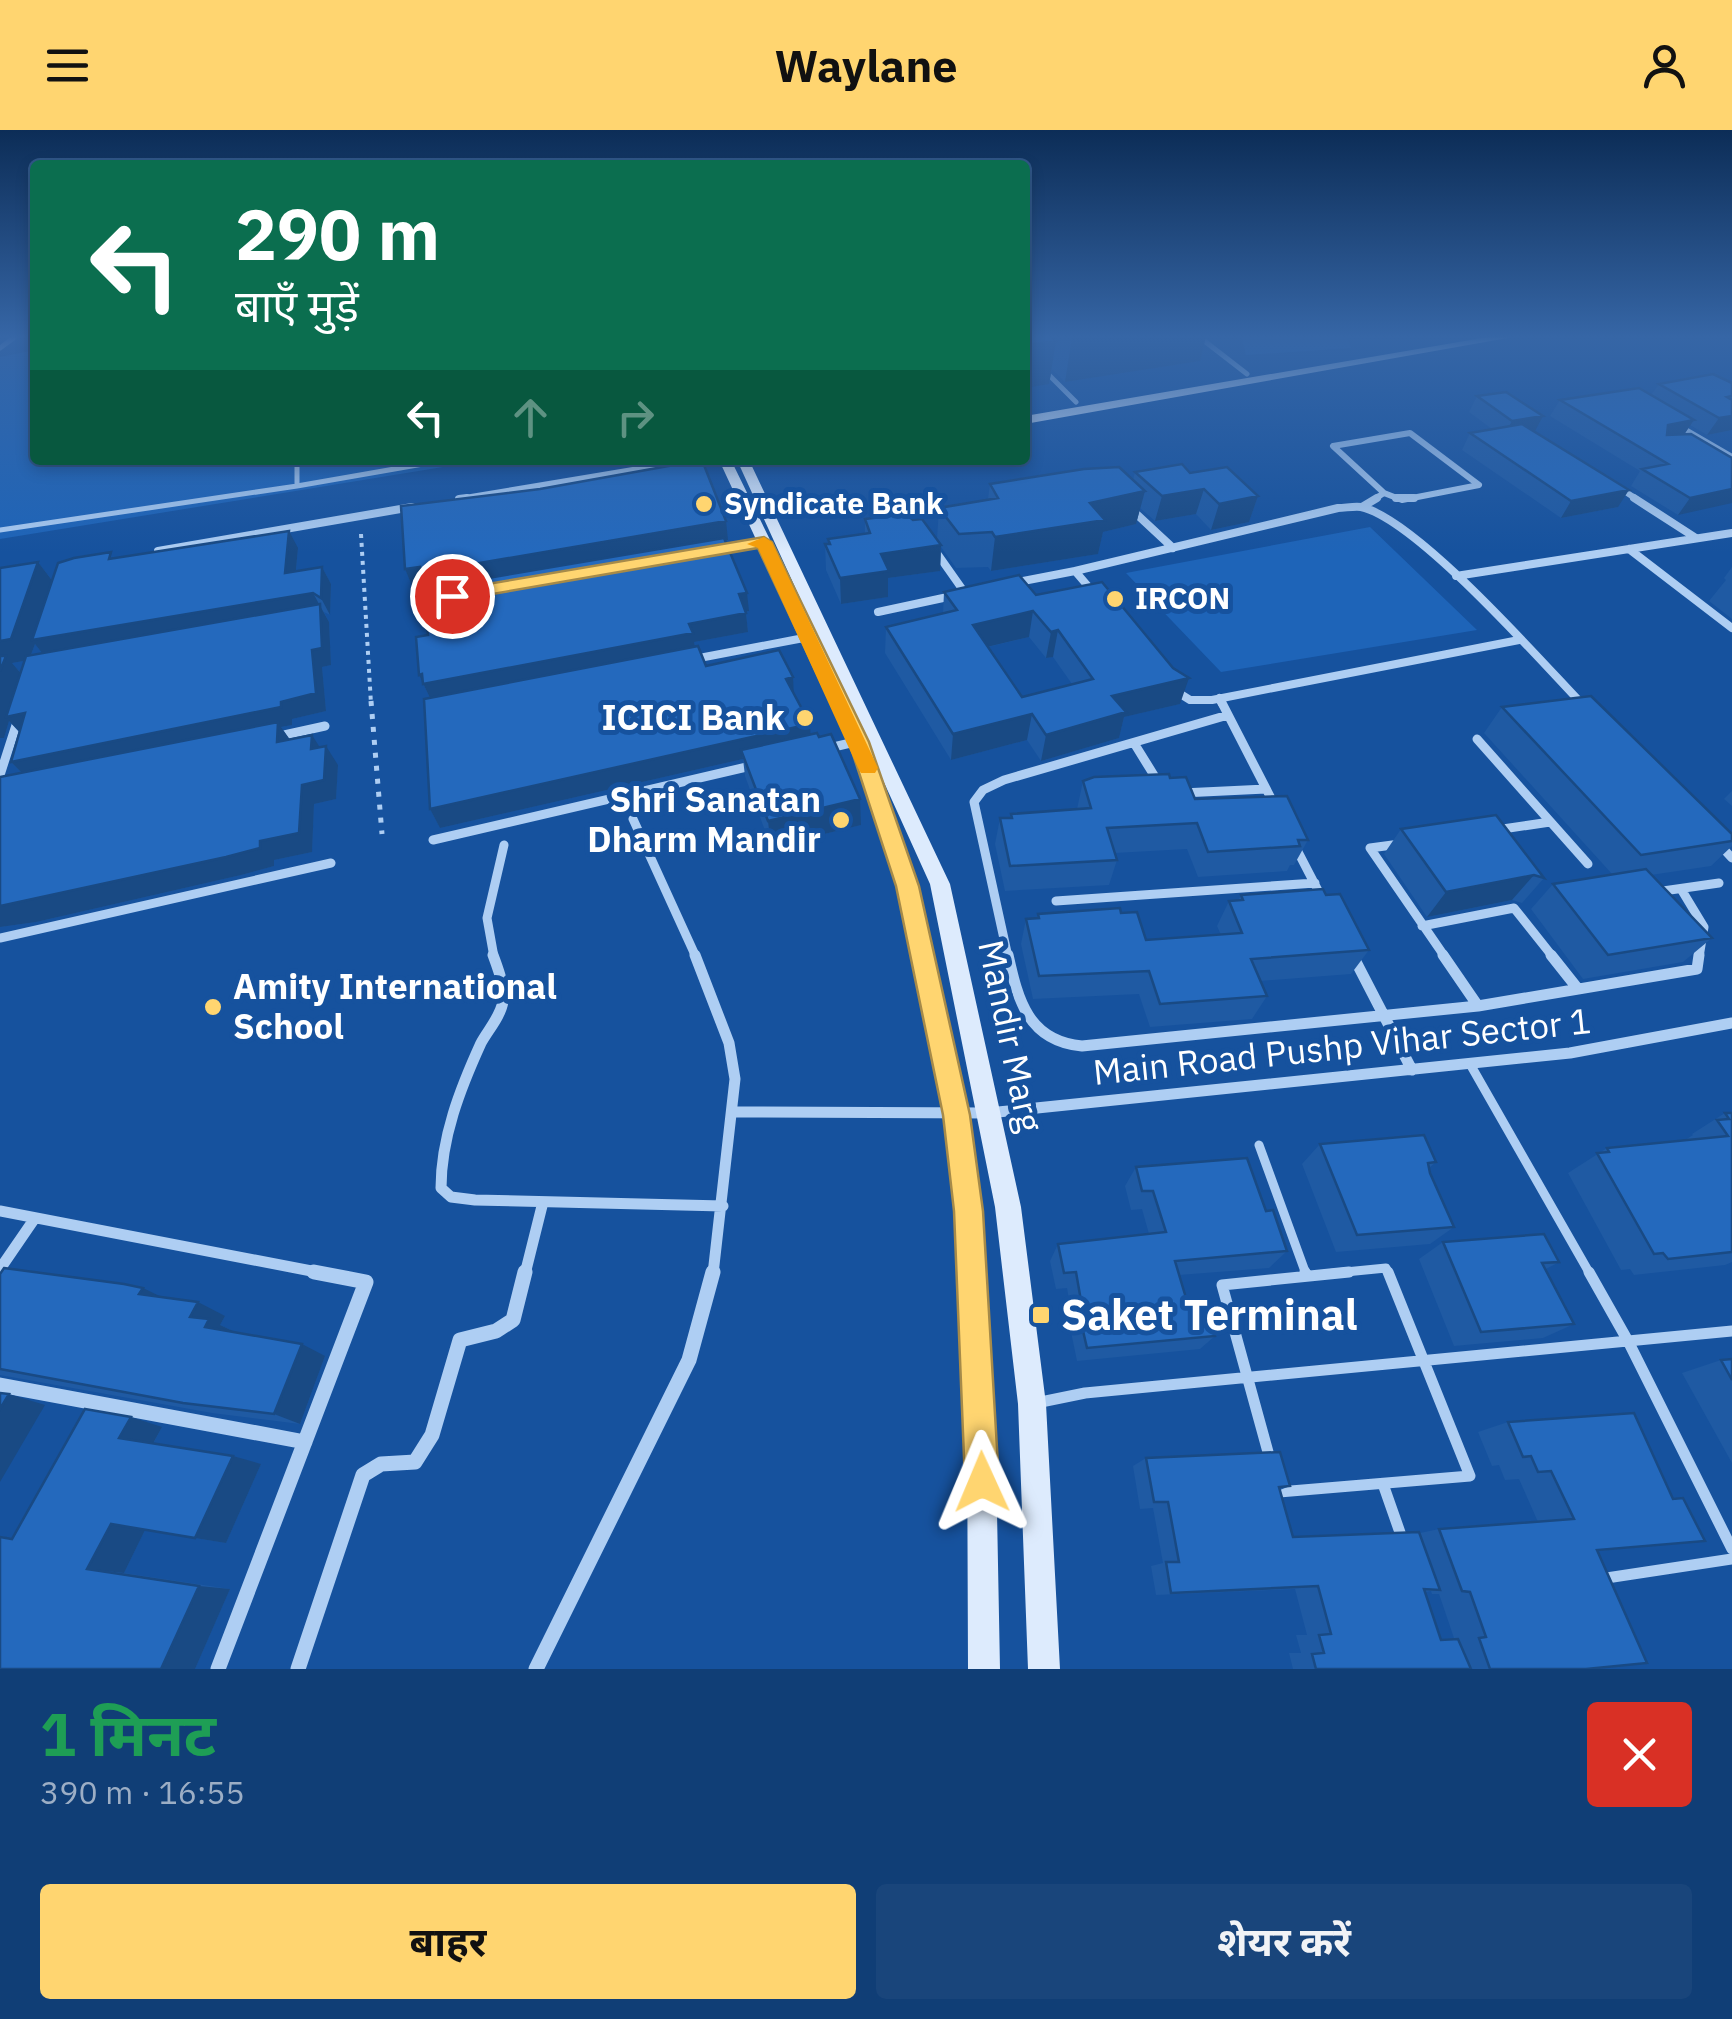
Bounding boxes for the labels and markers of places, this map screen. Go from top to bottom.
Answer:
place label: Syndicate Bank [724,483,944,522]
marker: Syndicate Bank [693,493,715,515]
pin [410,554,495,639]
place label: IRCON [1135,578,1230,617]
marker: IRCON [1104,588,1126,610]
place label: ICICI Bank [601,694,786,740]
marker: ICICI Bank [794,707,816,729]
place label: Shri Sanatan Dharm Mandir [587,776,821,862]
marker: Shri Sanatan Dharm Mandir [830,809,852,831]
place label: Amity International School [233,963,557,1049]
marker: Amity International School [202,996,224,1018]
place label: Saket Terminal [1061,1287,1357,1342]
marker: Saket Terminal [1030,1304,1052,1326]

